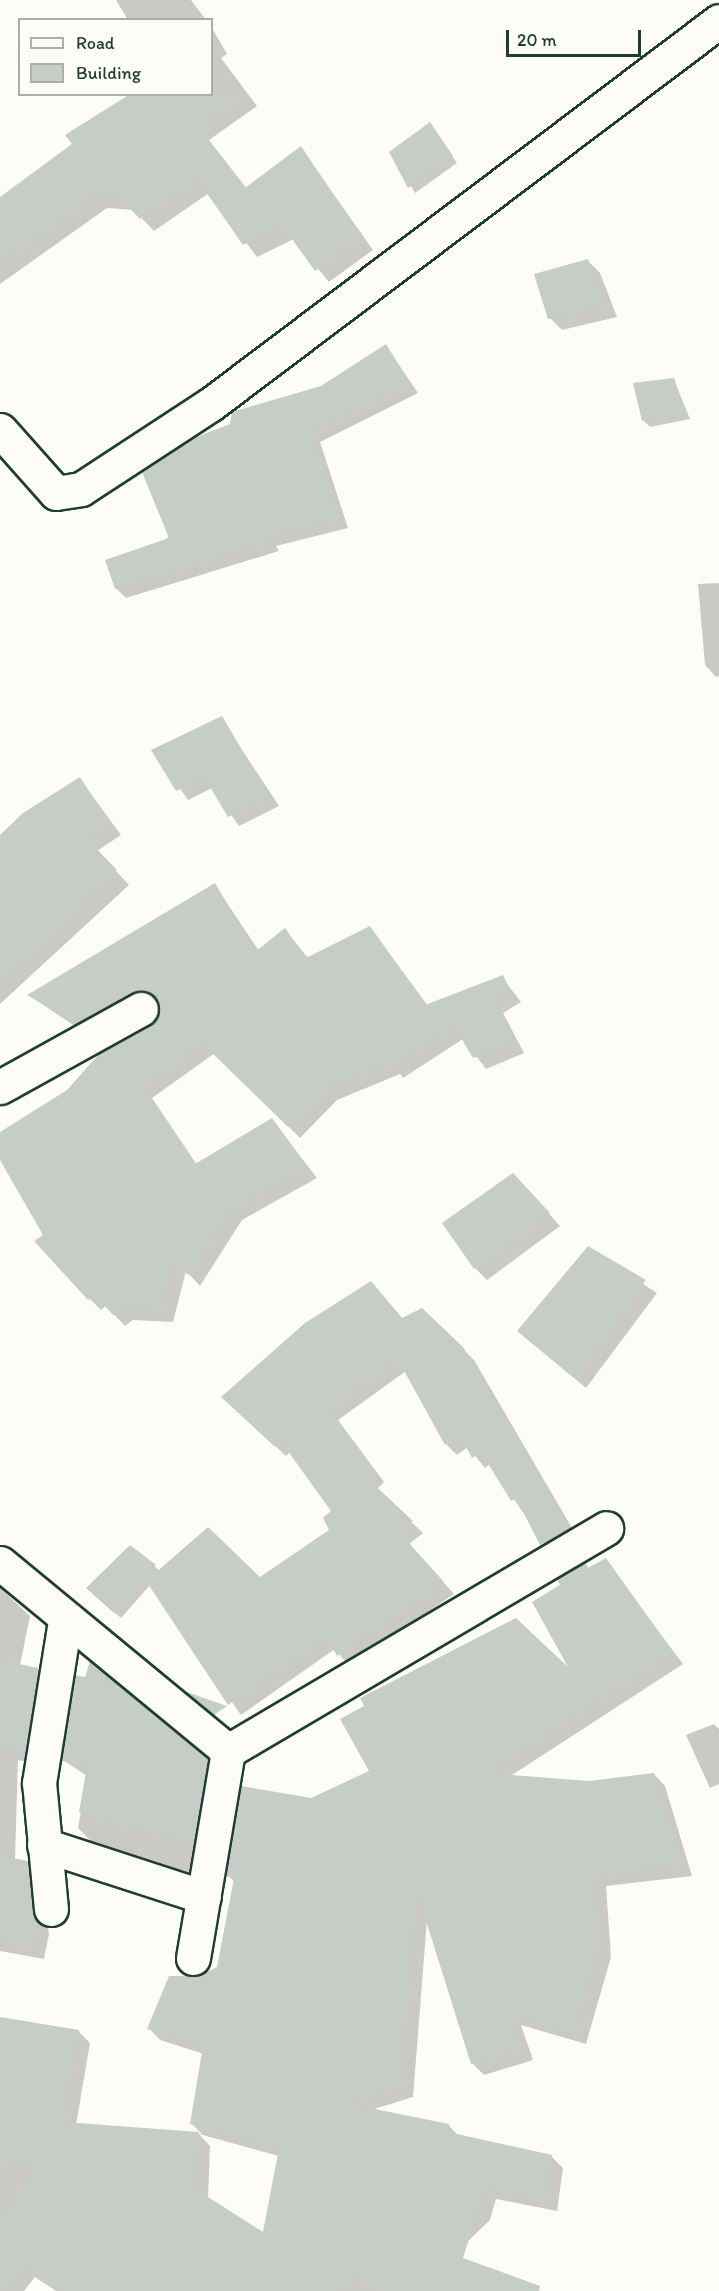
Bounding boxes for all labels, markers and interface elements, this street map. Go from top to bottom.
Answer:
legend [18,18,213,96]
scale bar [509,18,644,56]
text: 20 m [517,29,557,51]
text: Road [76,32,115,54]
text: Building [76,62,141,84]

